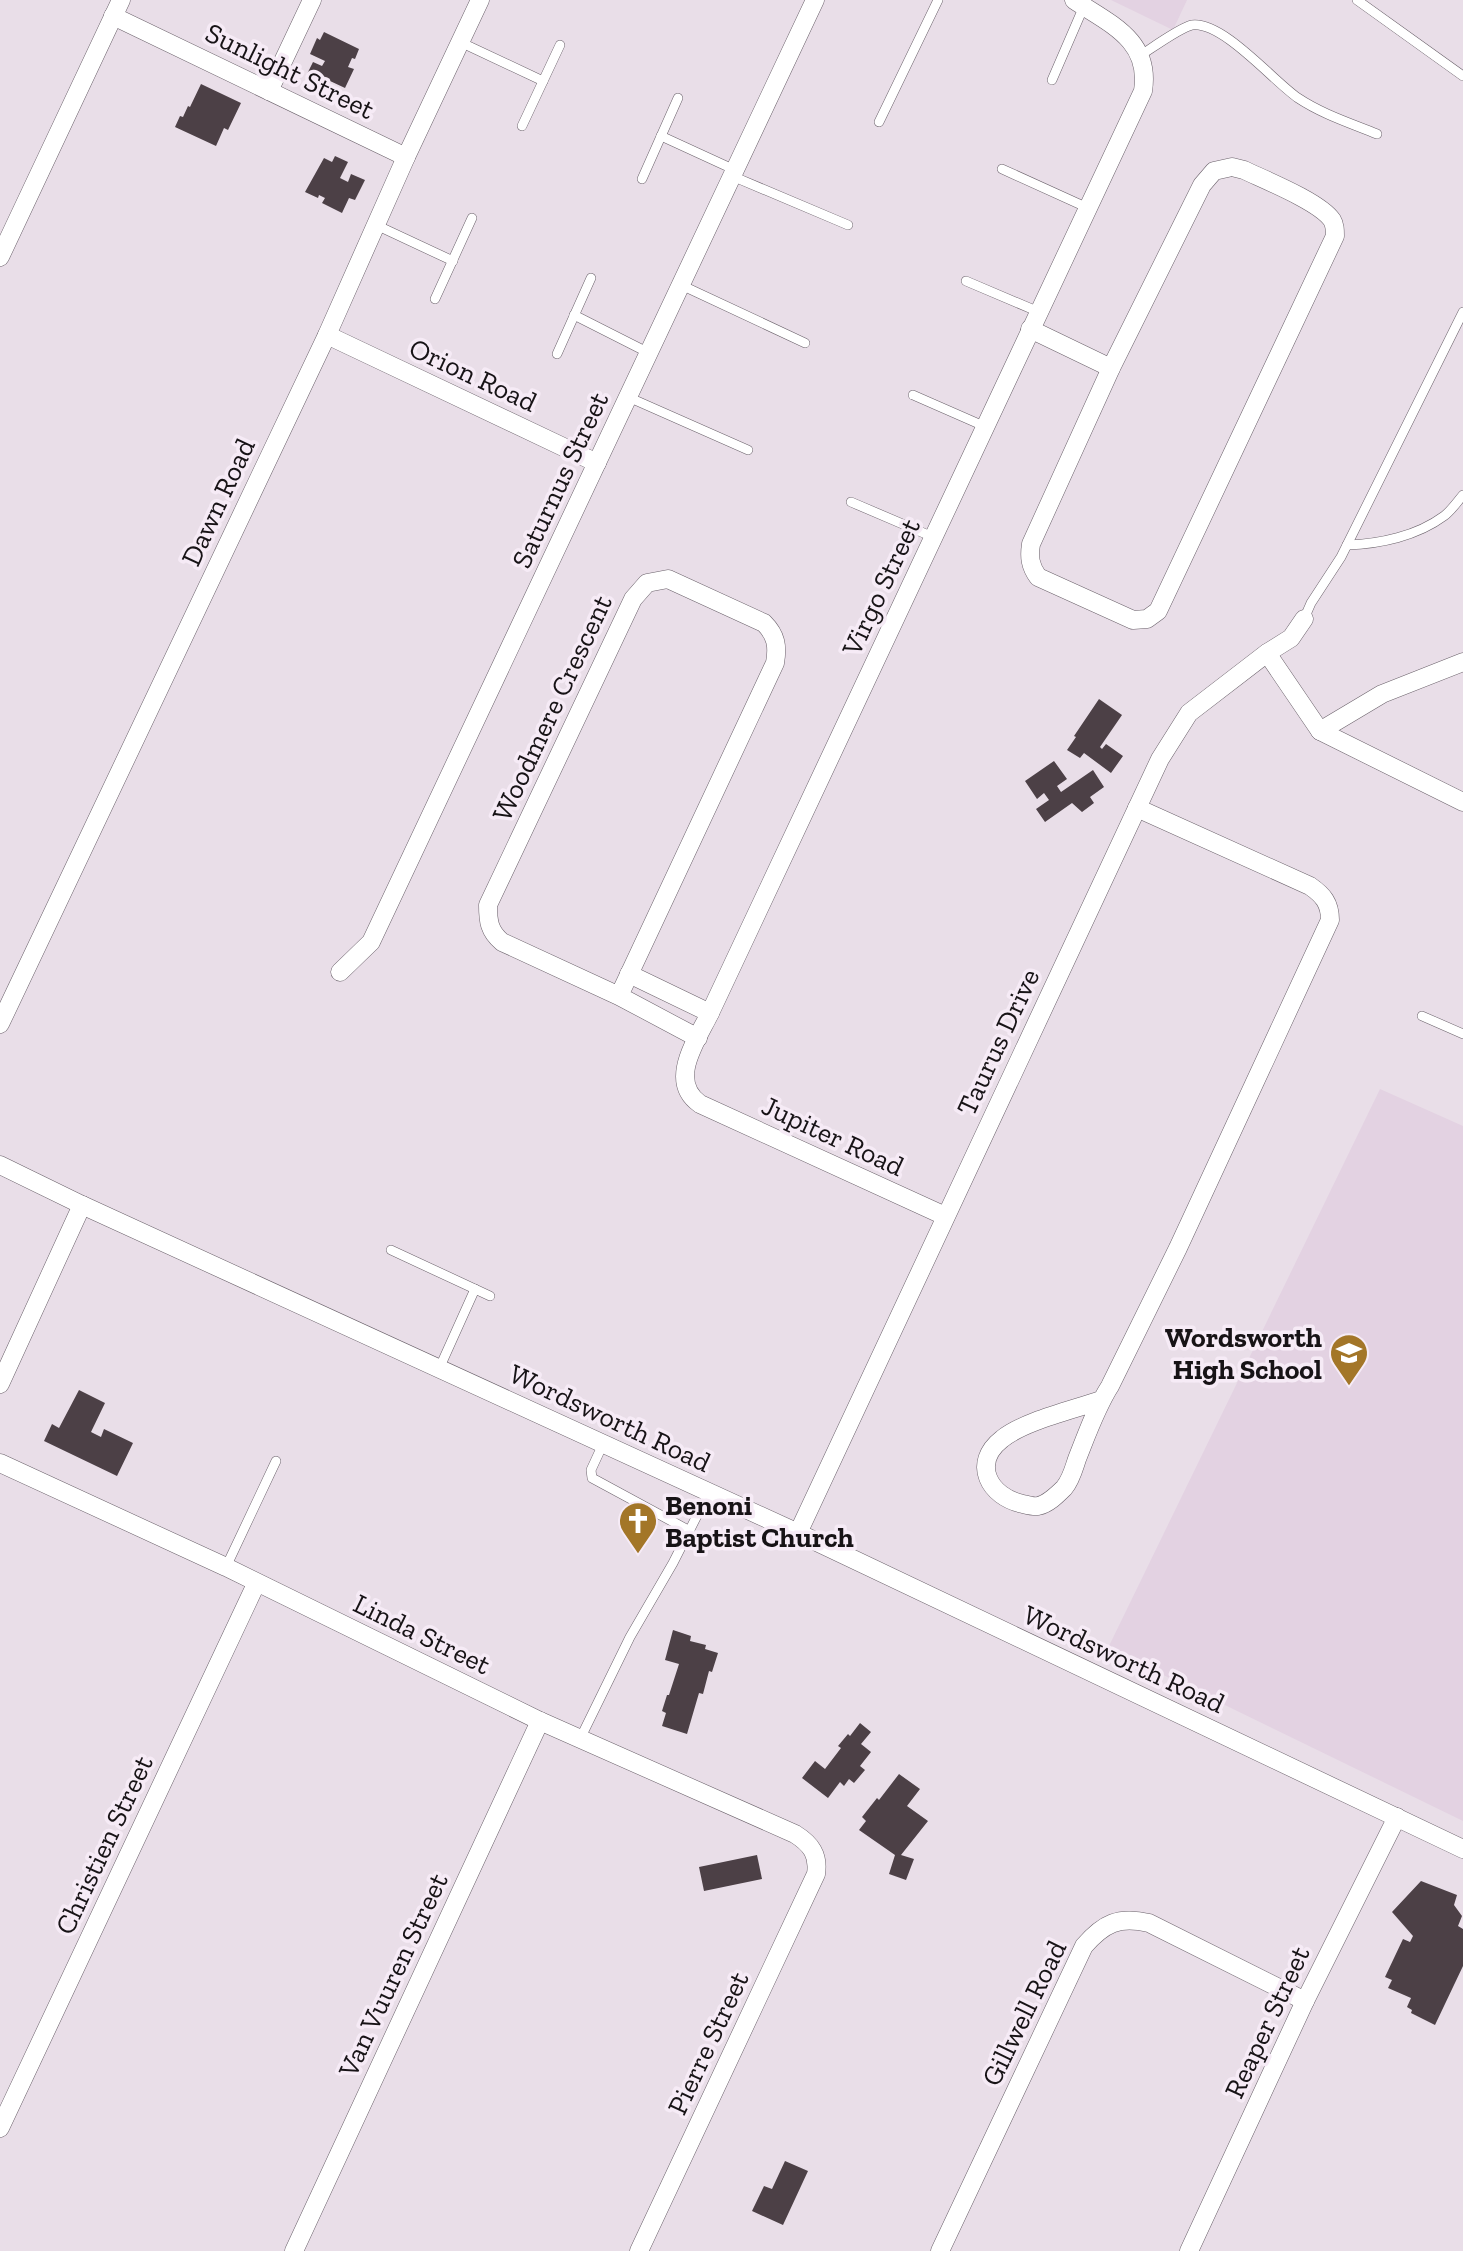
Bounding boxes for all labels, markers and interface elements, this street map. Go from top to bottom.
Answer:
street label: Sunlight Street [200,16,380,126]
street label: Orion Road [404,331,542,419]
street label: Saturnus Street [505,386,615,573]
street label: Dawn Road [174,433,262,571]
street label: Virgo Street [835,513,927,662]
street label: Woodmere Crescent [485,589,619,826]
street label: Taurus Drive [950,964,1046,1120]
street label: Jupiter Road [757,1089,909,1183]
place label: Wordsworth High School [1165,1321,1322,1386]
school or university icon: Wordsworth High School [1328,1332,1370,1387]
street label: Wordsworth Road [504,1357,716,1479]
place label: Benoni Baptist Church [665,1489,854,1554]
church icon: Benoni Baptist Church [617,1500,659,1555]
street label: Linda Street [348,1587,496,1682]
street label: Wordsworth Road [1018,1598,1230,1720]
street label: Christien Street [48,1750,160,1940]
street label: Van Vuuren Street [331,1867,455,2083]
street label: Gillwell Road [975,1935,1073,2091]
street label: Reaper Street [1217,1940,1317,2103]
street label: Pierre Street [661,1966,756,2120]

